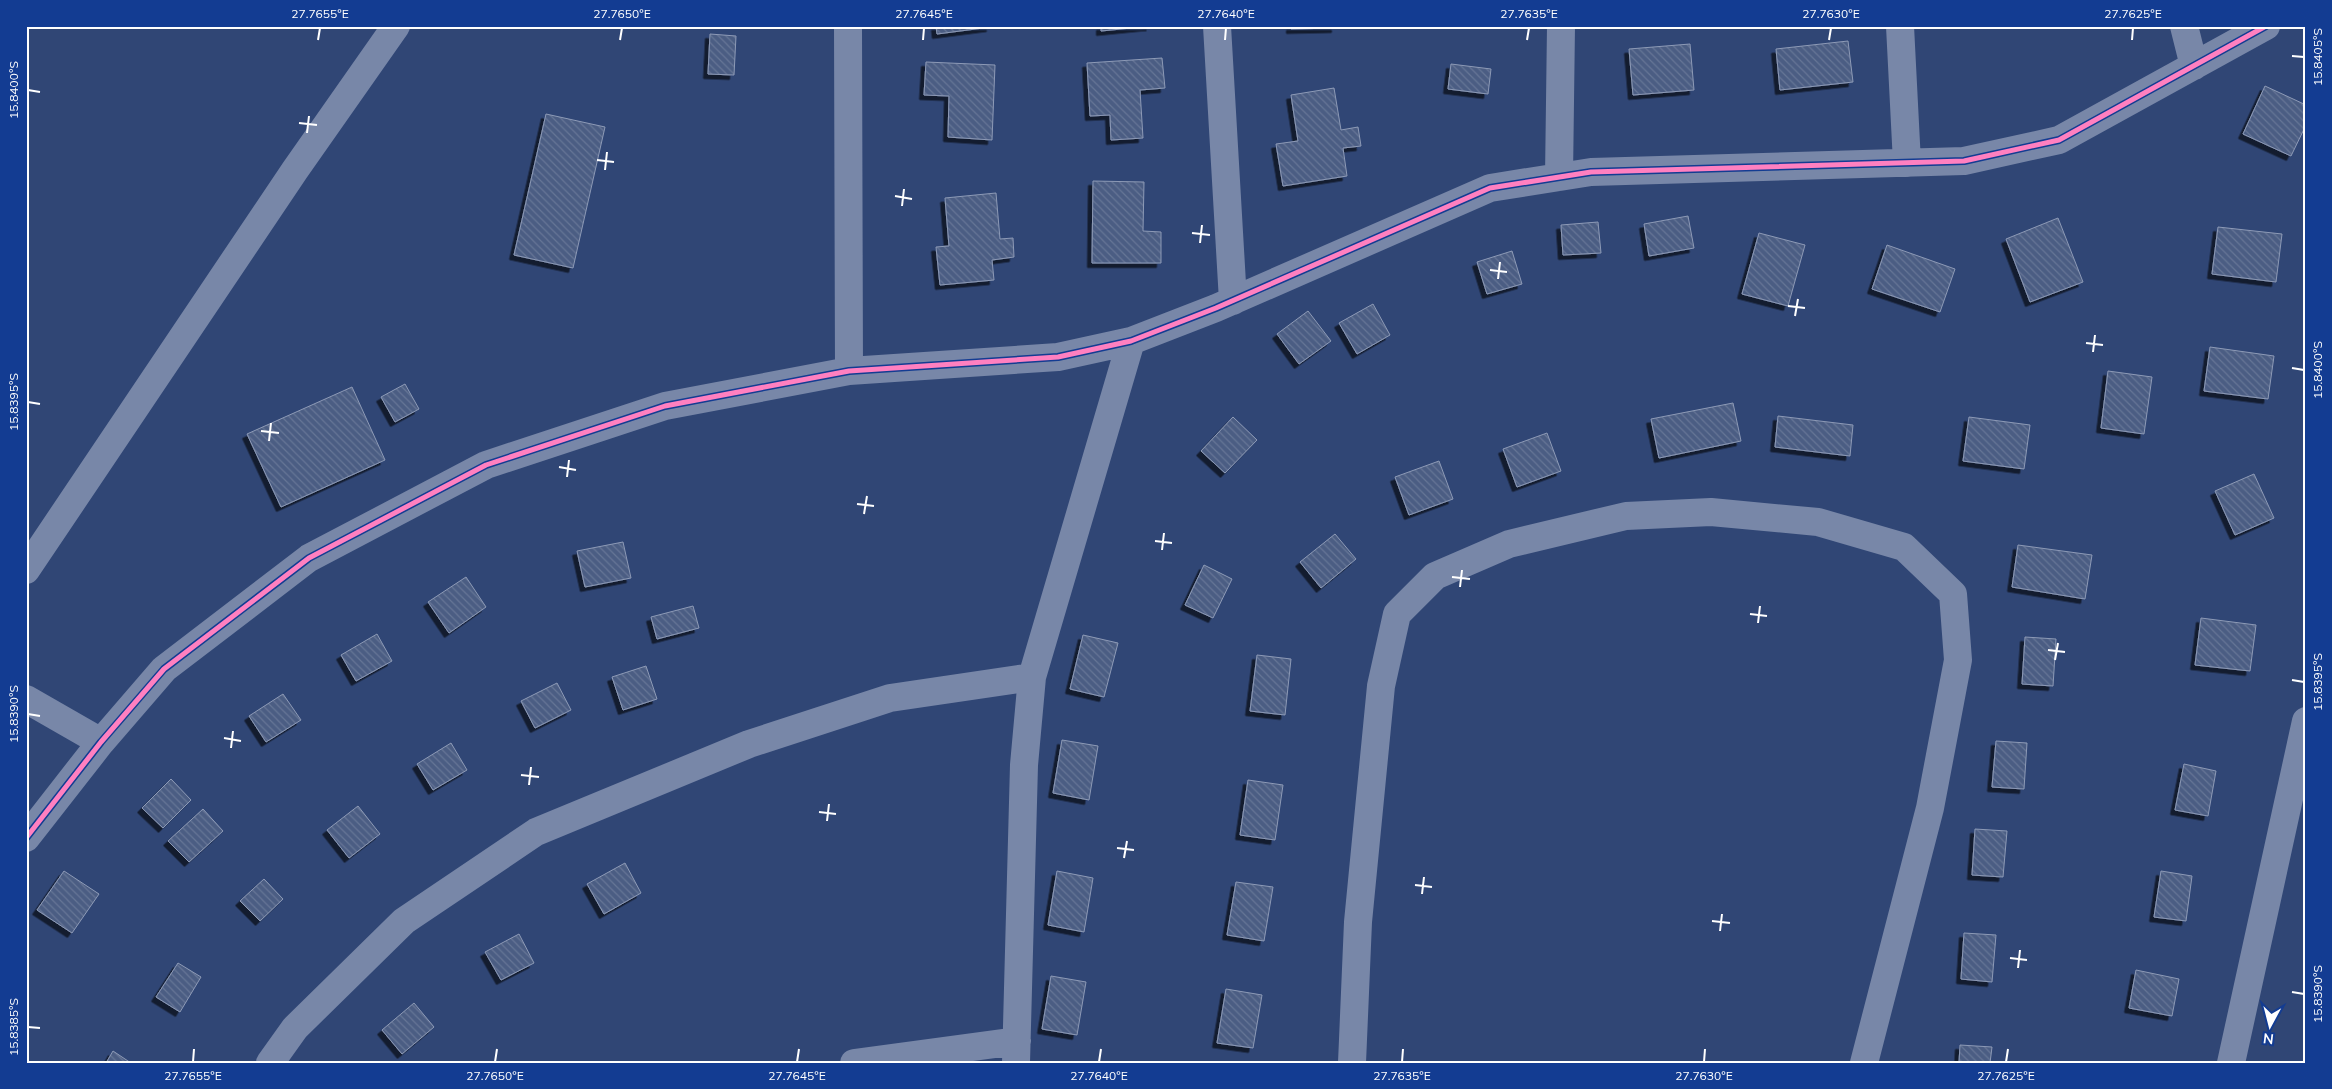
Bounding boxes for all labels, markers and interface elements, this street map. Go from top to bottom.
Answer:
text: 27.7655°E [291,6,349,21]
text: 27.7650°E [593,6,651,21]
text: 27.7645°E [895,6,953,21]
text: 27.7640°E [1197,6,1255,21]
text: 27.7635°E [1500,6,1558,21]
text: 27.7630°E [1802,6,1860,21]
text: 27.7625°E [2104,6,2162,21]
text: 15.8405°S [2310,28,2325,86]
text: 15.8400°S [6,61,21,119]
text: 15.8400°S [2310,341,2325,399]
text: 15.8395°S [6,373,21,431]
text: 15.8395°S [2310,653,2325,711]
text: 15.8390°S [6,685,21,743]
text: 15.8390°S [2310,965,2325,1023]
text: 15.8385°S [6,998,21,1056]
north arrow [2244,1002,2294,1052]
text: N [2262,1029,2275,1048]
text: 27.7655°E [164,1068,222,1083]
text: 27.7650°E [466,1068,524,1083]
text: 27.7645°E [768,1068,826,1083]
text: 27.7640°E [1070,1068,1128,1083]
text: 27.7635°E [1373,1068,1431,1083]
text: 27.7630°E [1675,1068,1733,1083]
text: 27.7625°E [1977,1068,2035,1083]

